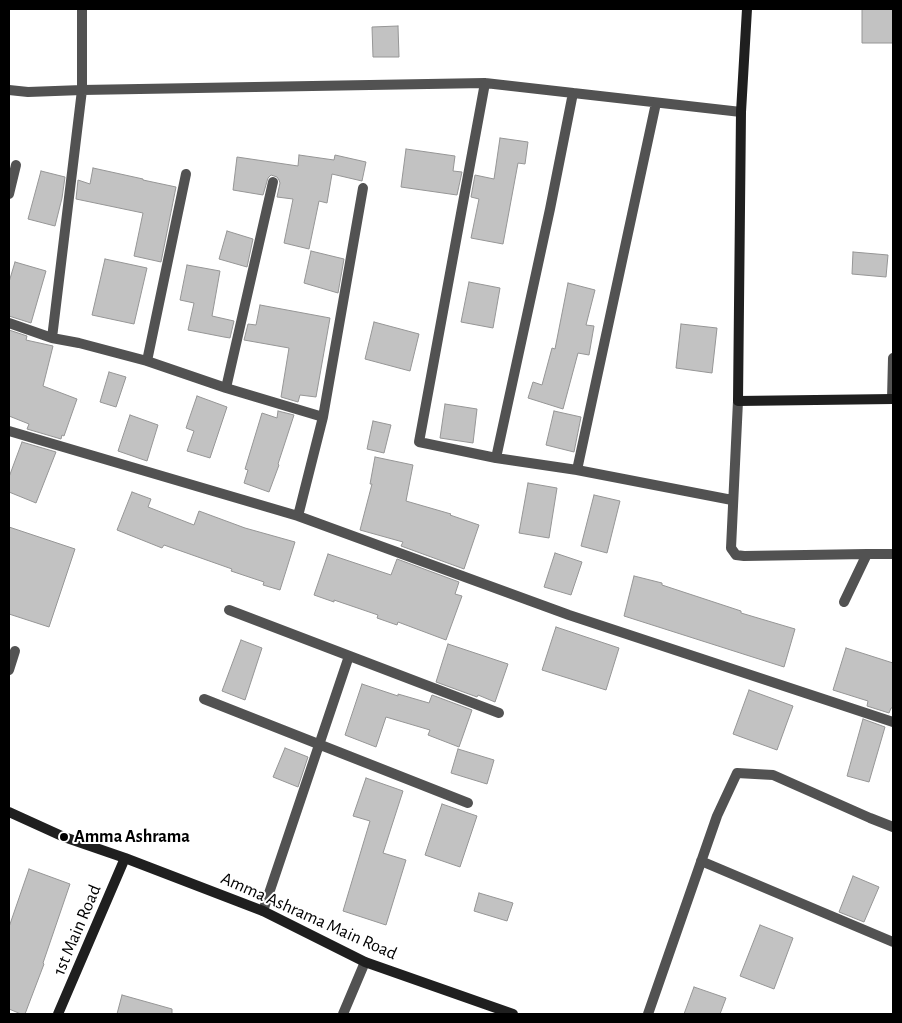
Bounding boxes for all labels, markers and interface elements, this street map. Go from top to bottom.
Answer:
place label: Amma Ashrama [74,826,190,848]
marker: Amma Ashrama [58,831,70,843]
street label: Amma Ashrama Main Road [218,867,400,965]
street label: 1st Main Road [48,881,106,979]

